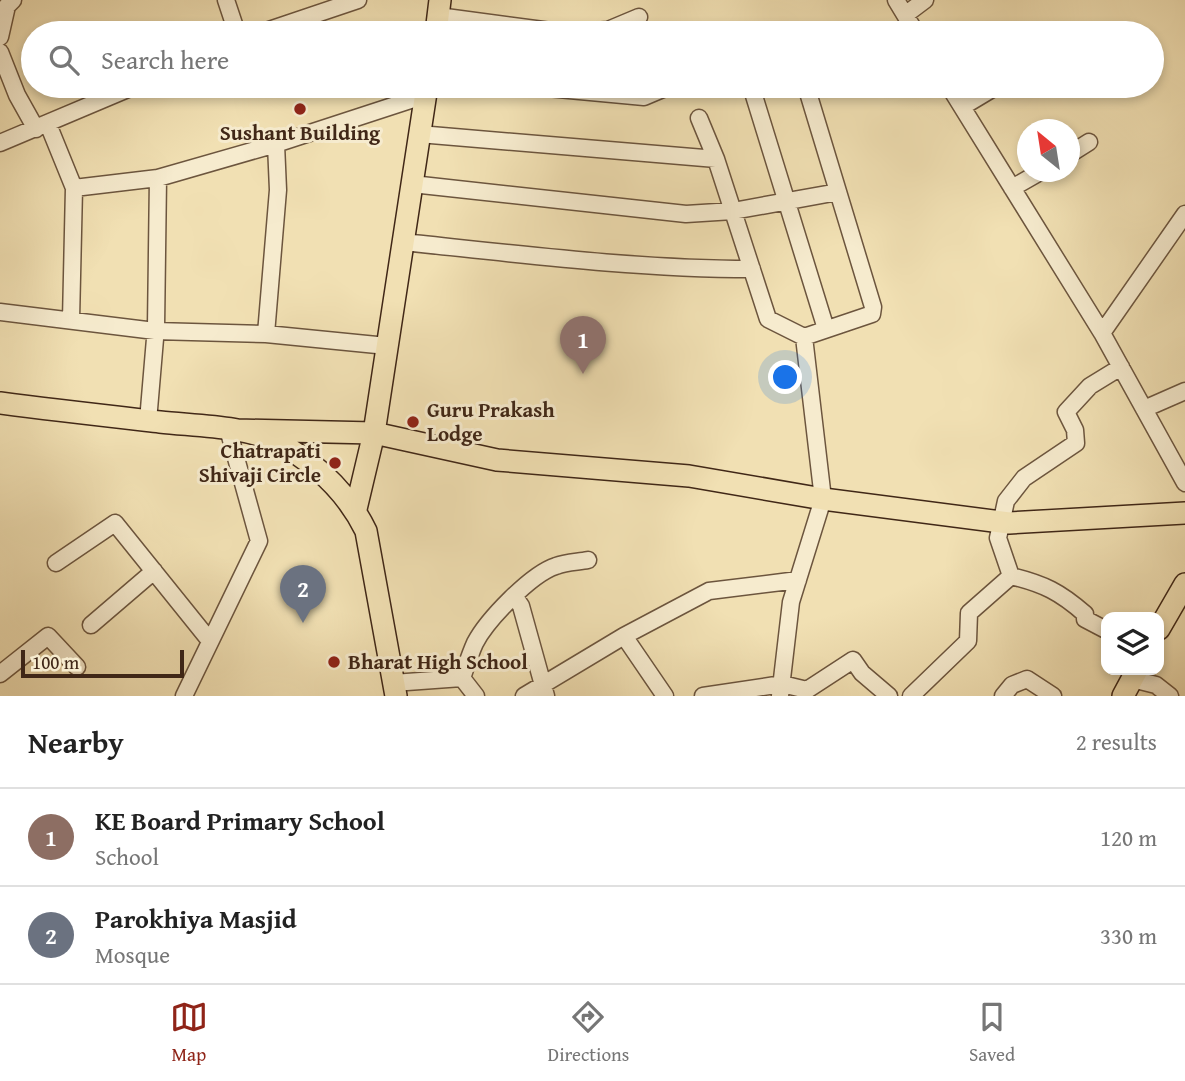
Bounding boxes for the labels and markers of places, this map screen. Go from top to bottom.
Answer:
marker: Sushant Building [292,101,308,117]
place label: Sushant Building [220,117,381,148]
pin: 1 [560,316,606,374]
place label: Guru Prakash Lodge [427,394,555,449]
marker: Guru Prakash Lodge [405,414,421,430]
place label: Chatrapati Shivaji Circle [199,435,321,490]
marker: Chatrapati Shivaji Circle [327,455,343,471]
pin: 2 [280,565,326,623]
place label: Bharat High School [348,646,528,677]
marker: Bharat High School [326,654,342,670]

